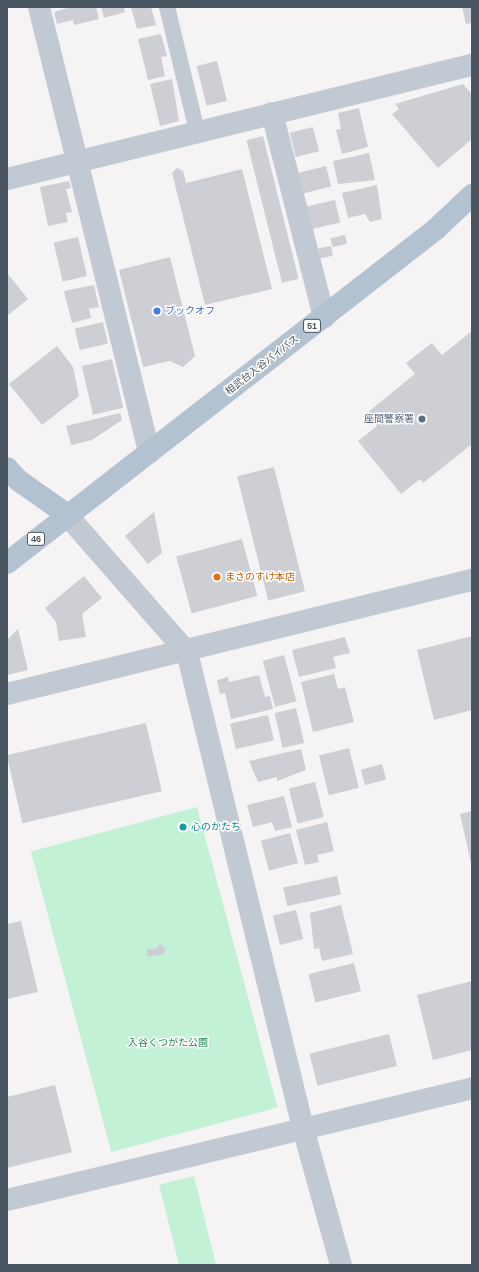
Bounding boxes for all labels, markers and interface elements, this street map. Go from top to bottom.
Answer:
place label: ブックオフ [165,305,215,317]
marker: ブックオフ [152,306,162,316]
road number: 51 [302,319,322,333]
street label: 相武台入谷バイパス [223,333,301,397]
place label: 座間警察署 [364,413,414,425]
marker: 座間警察署 [417,414,427,424]
road number: 46 [26,532,46,546]
place label: まさのすけ本店 [225,571,295,583]
marker: まさのすけ本店 [212,572,222,582]
place label: 心のかたち [191,821,241,833]
marker: 心のかたち [178,822,188,832]
park label: 入谷くつがた公園 [128,1037,208,1049]

